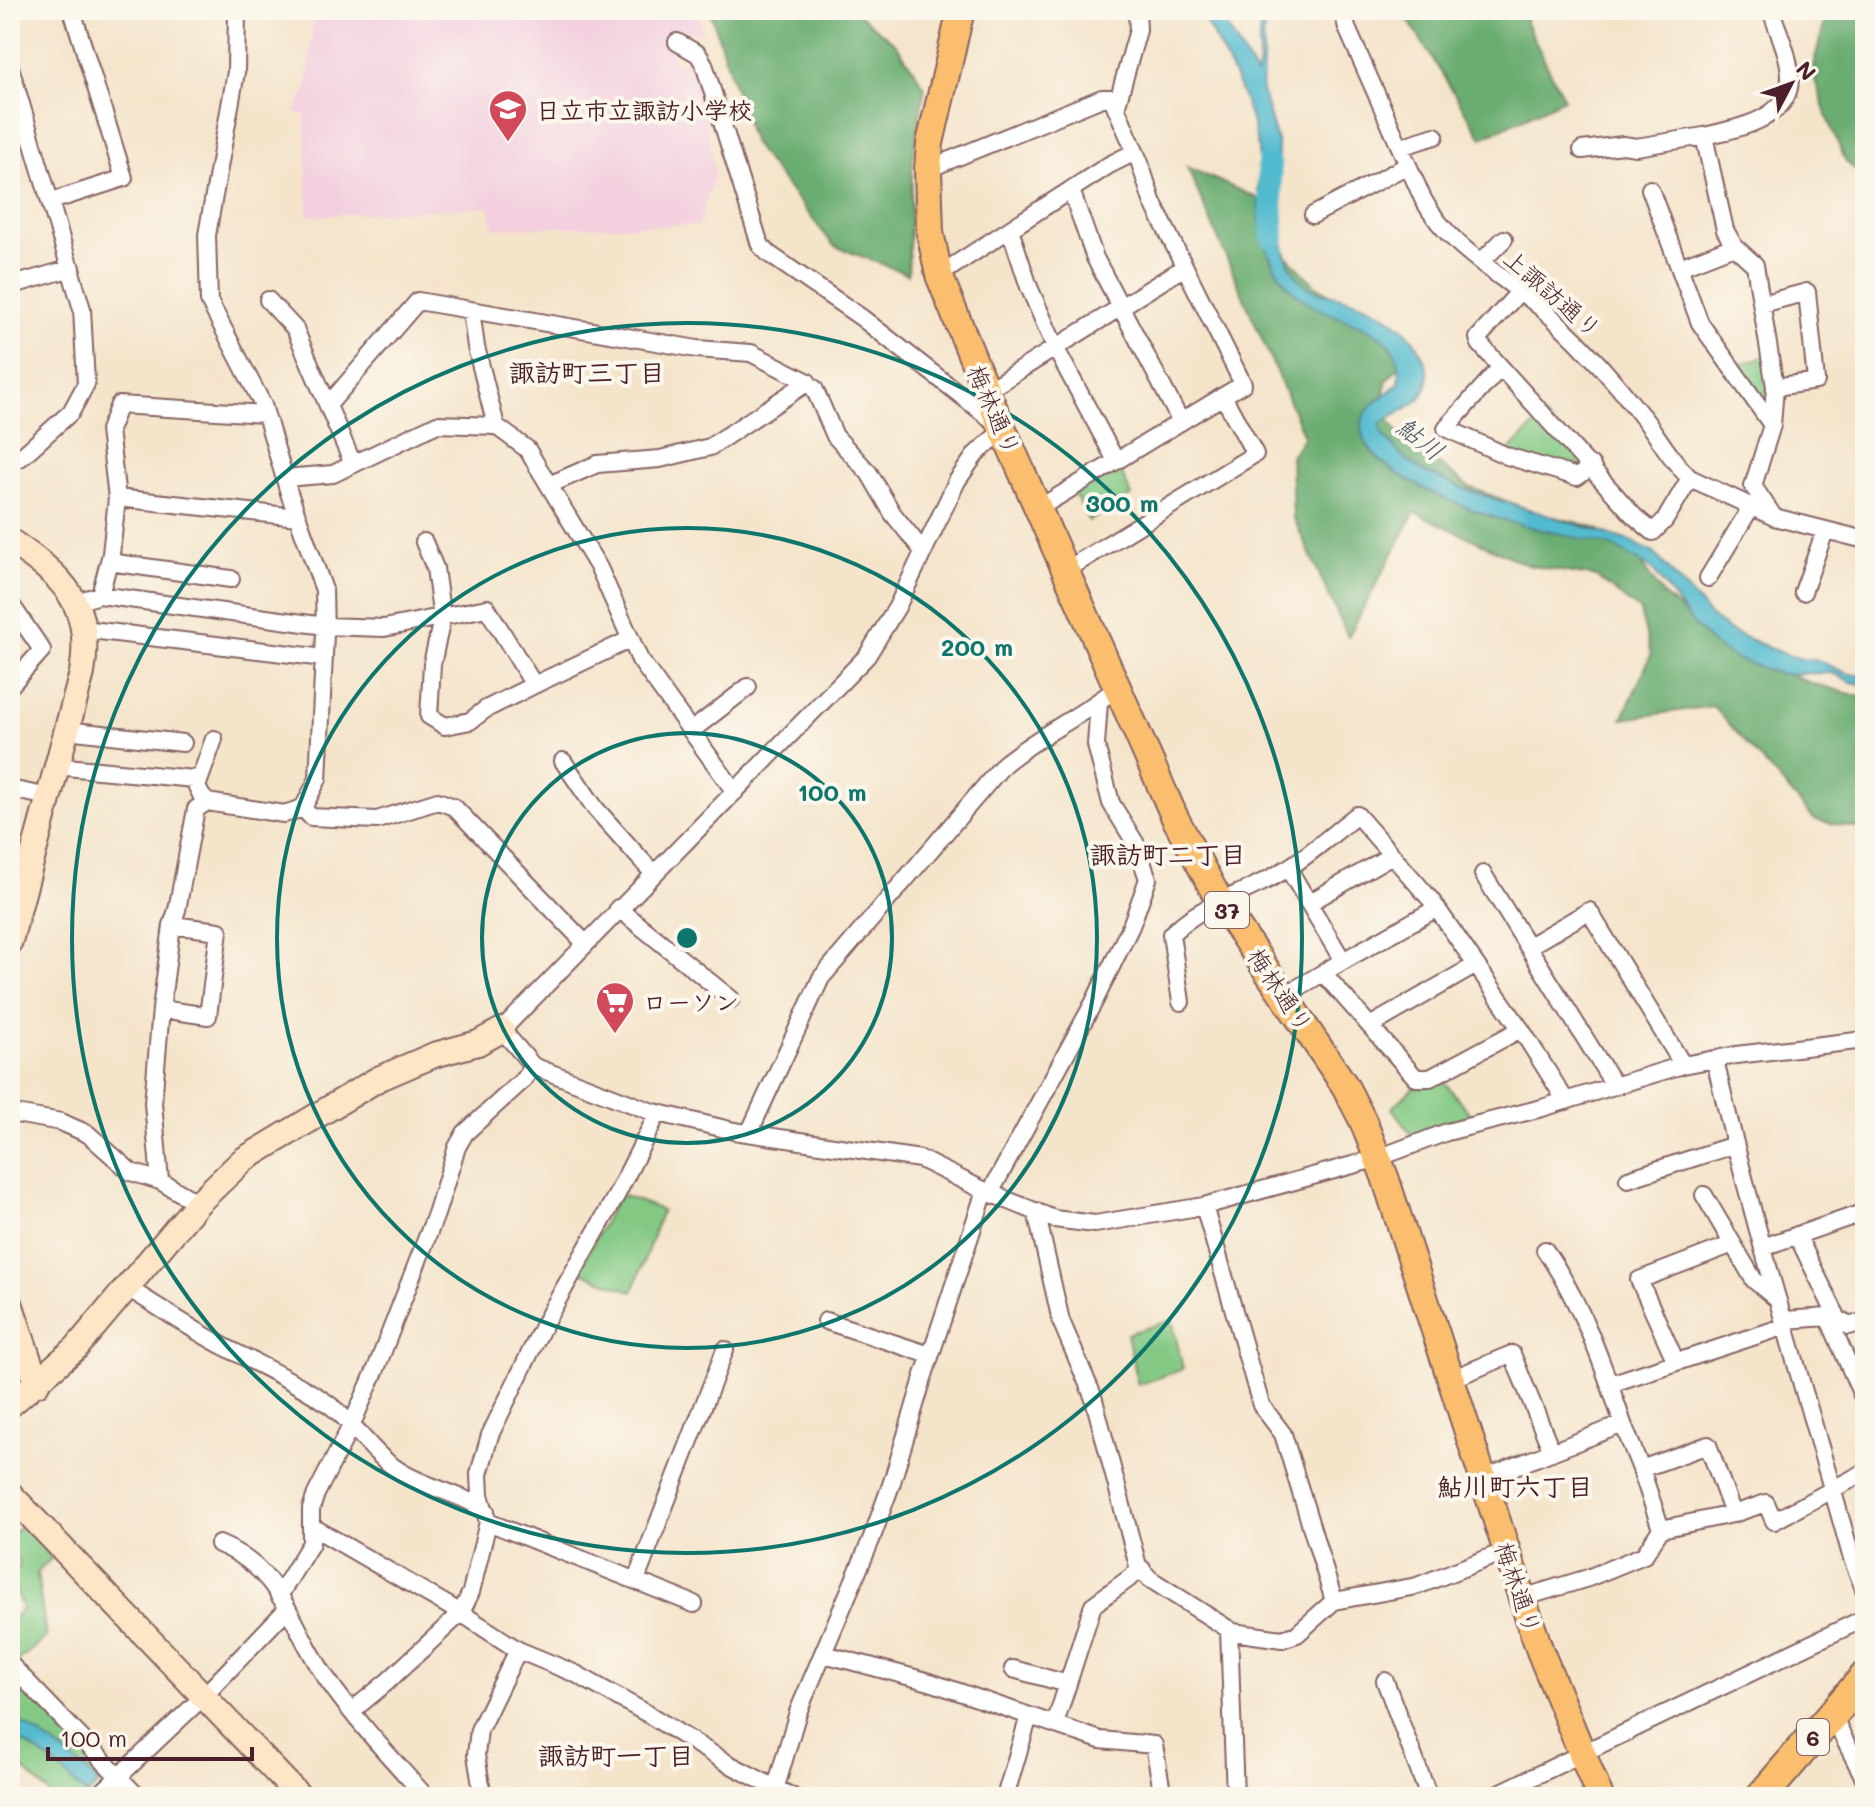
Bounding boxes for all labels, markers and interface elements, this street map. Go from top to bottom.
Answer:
north arrow [1751,44,1831,124]
text: N [1790,55,1823,86]
school or university icon: 日立市立諏訪小学校 [487,88,529,143]
place label: 日立市立諏訪小学校 [536,94,752,125]
street label: 上諏訪通り [1498,242,1608,344]
district label: 諏訪町三丁目 [509,355,665,389]
street label: 梅林通り [961,360,1029,460]
water label: 鮎川 [1390,409,1452,467]
text: 300 m [1086,487,1158,518]
text: 200 m [941,631,1013,662]
text: 100 m [797,776,867,807]
district label: 諏訪町二丁目 [1090,837,1246,871]
road number: 37 [1205,892,1249,928]
centre of rings [673,924,701,952]
street label: 梅林通り [1241,942,1321,1038]
supermarket icon: ローソン [594,980,636,1035]
place label: ローソン [643,986,739,1017]
district label: 鮎川町六丁目 [1437,1469,1593,1503]
street label: 梅林通り [1489,1538,1549,1638]
scale bar [48,1711,252,1761]
road number: 6 [1797,1719,1829,1755]
text: 100 m [60,1722,127,1753]
district label: 諏訪町一丁目 [538,1738,694,1772]

